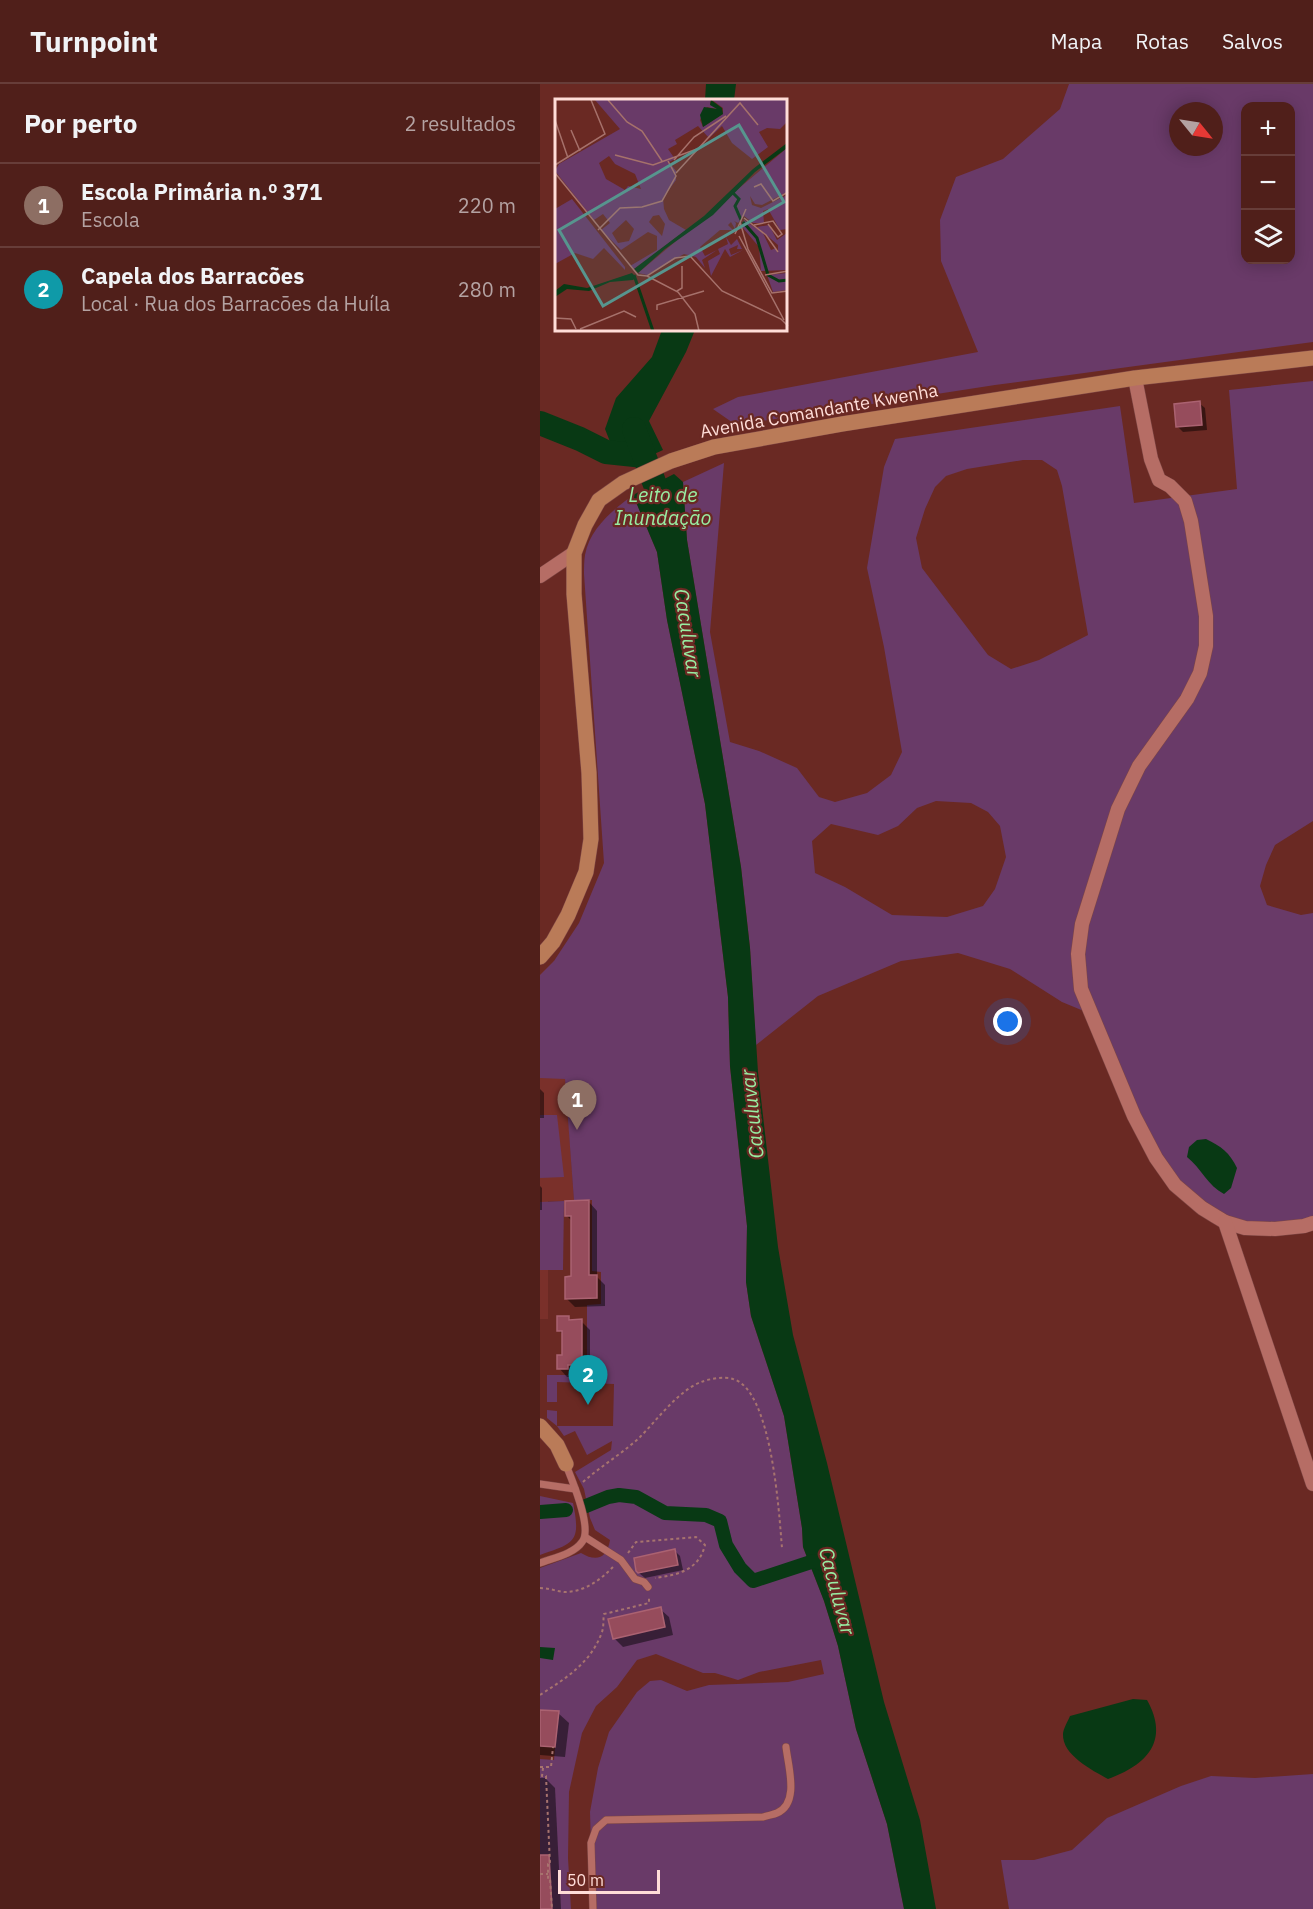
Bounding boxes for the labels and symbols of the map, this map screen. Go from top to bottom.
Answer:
inset map [555,99,788,332]
north arrow [1169,102,1223,156]
street label: Avenida Comandante Kwenha [698,378,940,443]
water label: Leito de Inundação [614,481,712,531]
water label: Caculuvar [668,587,709,680]
your location [993,1007,1022,1036]
water label: Caculuvar [733,1068,770,1160]
pin: 1 [558,1080,597,1130]
pin: 2 [568,1356,608,1405]
water label: Caculuvar [813,1544,862,1638]
scale bar [558,1867,660,1894]

